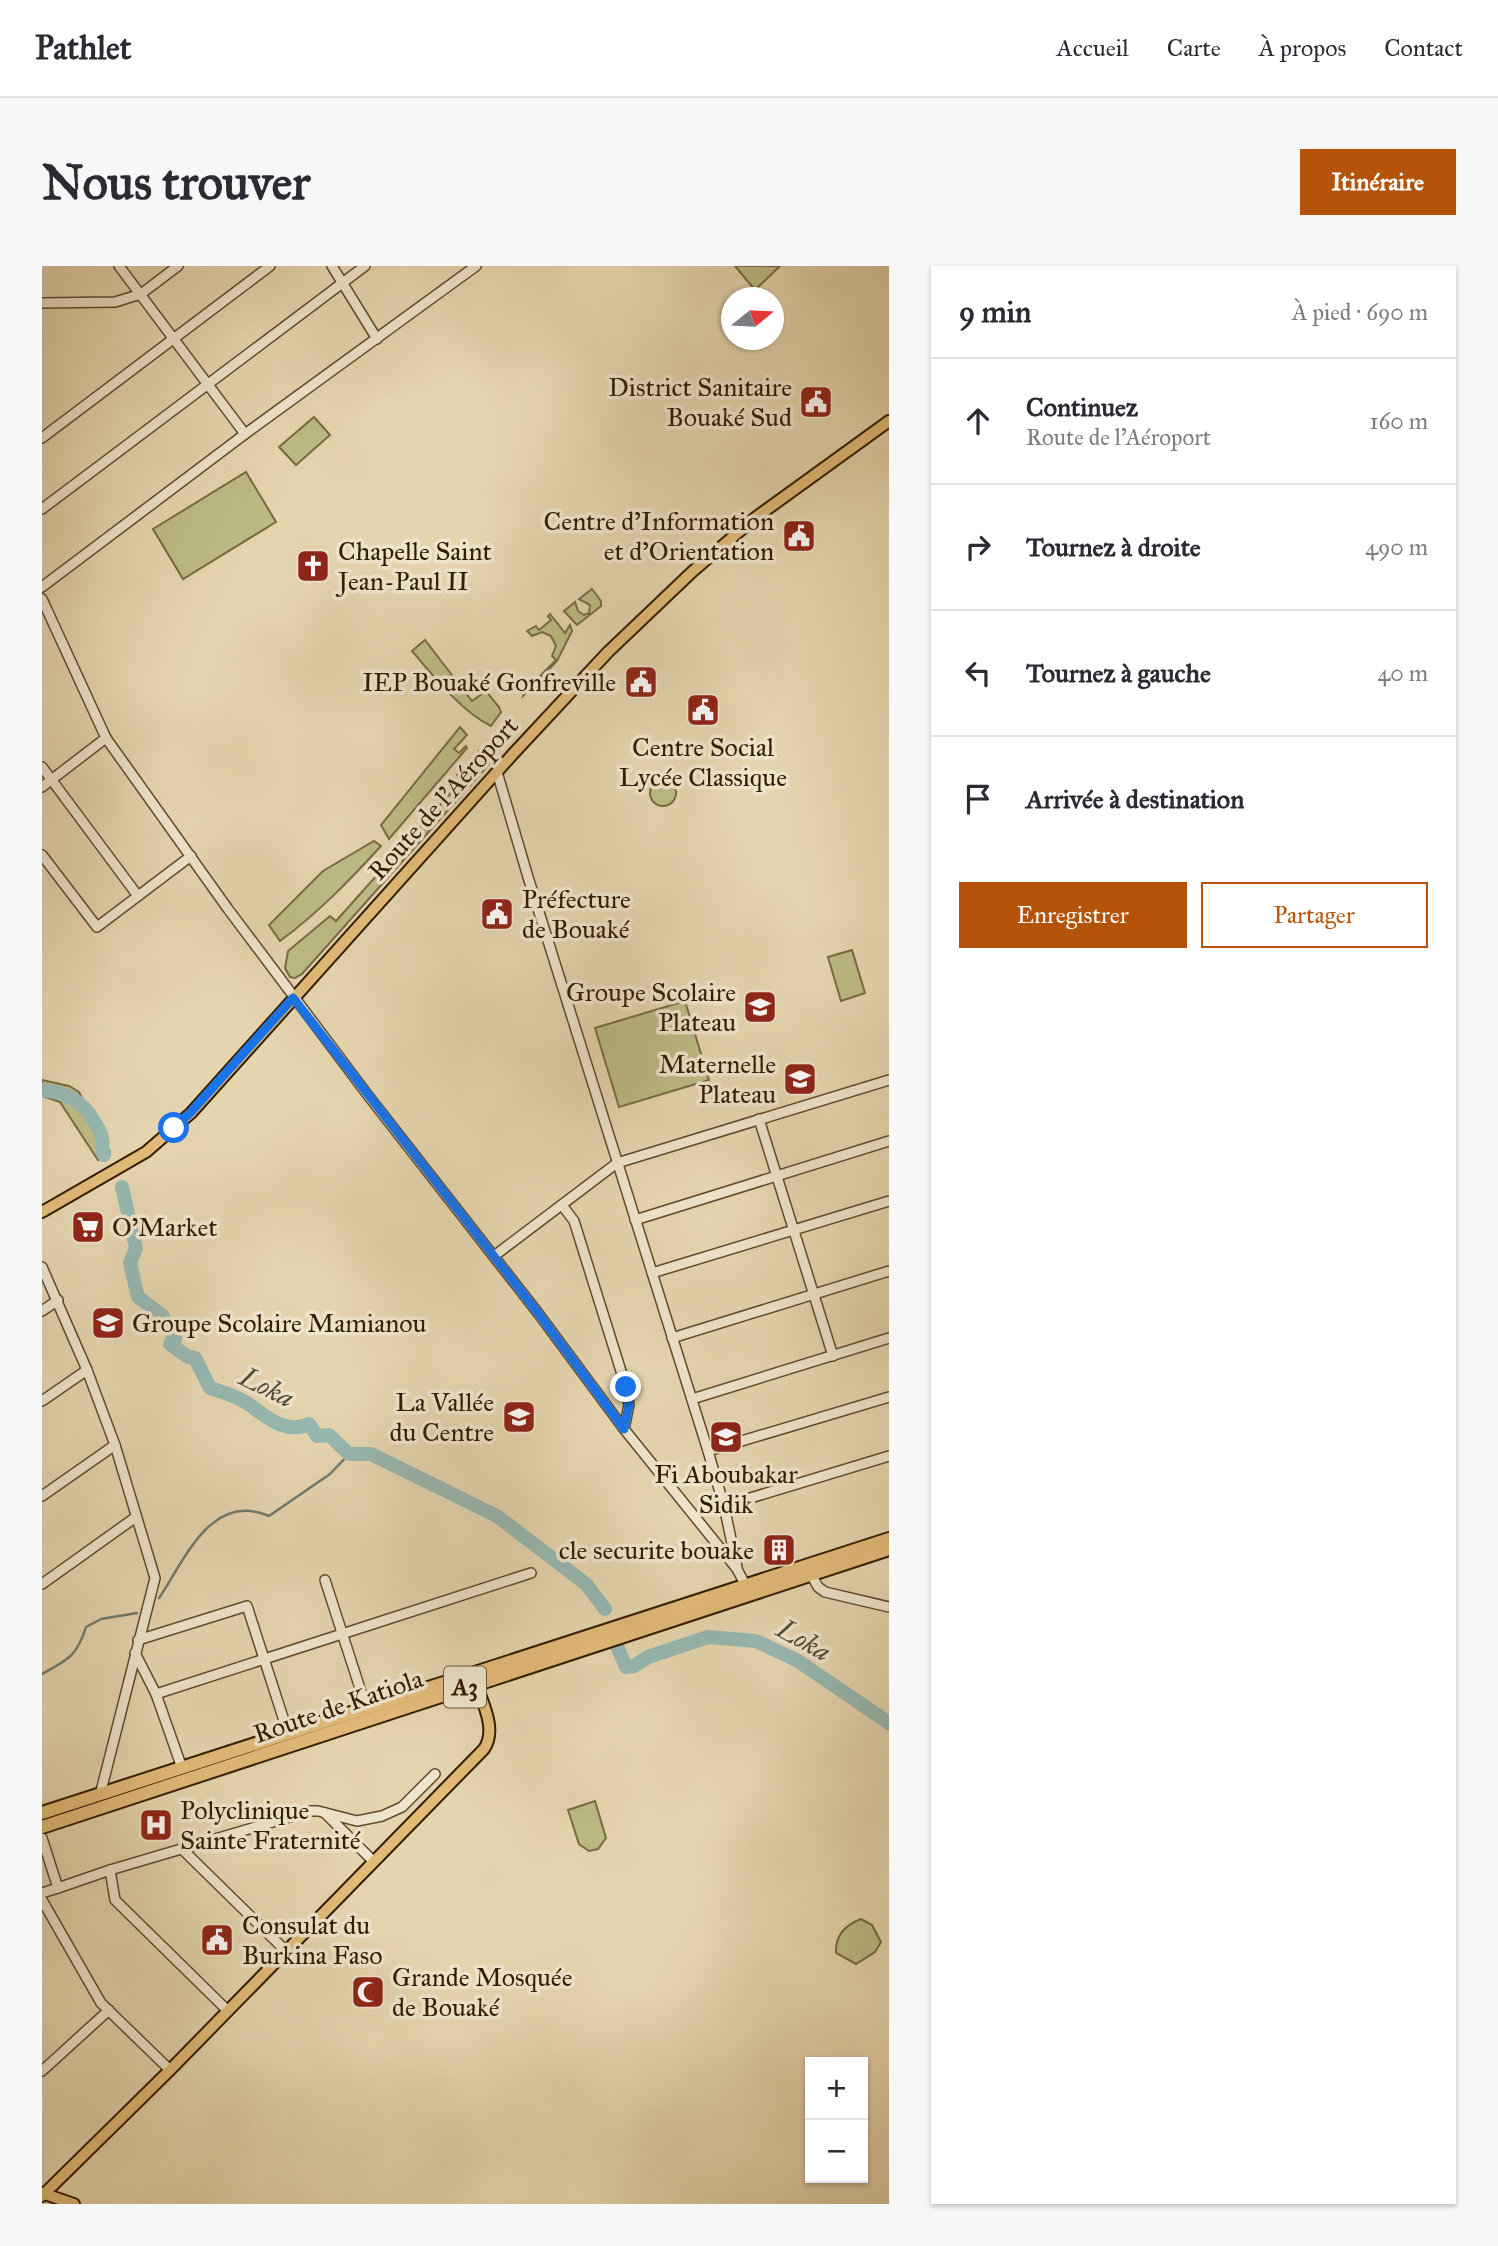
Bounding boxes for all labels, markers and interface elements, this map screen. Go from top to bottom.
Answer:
text: Pathlet [35,28,132,68]
text: Accueil [1057,33,1129,63]
text: Carte [1167,33,1221,63]
text: À propos [1259,33,1346,63]
text: Contact [1384,33,1463,63]
button: Itinéraire [1300,149,1456,215]
text: Nous trouver [42,153,310,212]
north arrow [721,287,784,350]
text: 9 min [959,294,1031,330]
text: À pied · 690 m [1292,298,1428,326]
place label: District Sanitaire Bouaké Sud [608,371,792,433]
public building icon: District Sanitaire Bouaké Sud [797,383,835,421]
text: Continuez [1026,391,1138,423]
icon: ahead [959,402,997,440]
text: 160 m [1370,407,1428,435]
text: Route de l'Aéroport [1026,423,1211,451]
place label: Centre d'Information et d'Orientation [544,505,774,567]
public building icon: Centre d'Information et d'Orientation [780,517,818,555]
icon: right [959,528,997,566]
text: Tournez à droite [1026,531,1201,563]
text: 490 m [1365,533,1428,561]
place label: Chapelle Saint Jean-Paul II [335,535,492,597]
church icon: Chapelle Saint Jean-Paul II [294,547,332,585]
icon: left [959,654,997,692]
text: Tournez à gauche [1026,657,1211,689]
text: 40 m [1378,659,1428,687]
public building icon: IEP Bouaké Gonfreville [622,663,660,701]
place label: IEP Bouaké Gonfreville [362,666,616,698]
public building icon: Centre Social Lycée Classique [684,691,722,729]
street label: Route de l'Aéroport [361,710,525,886]
place label: Centre Social Lycée Classique [619,731,787,793]
icon: arrive [959,780,997,818]
text: Arrivée à destination [1026,783,1244,815]
button: Enregistrer [959,882,1187,948]
button: Partager [1201,882,1428,948]
place label: Préfecture de Bouaké [522,883,631,945]
public building icon: Préfecture de Bouaké [478,895,516,933]
place label: Groupe Scolaire Plateau [566,976,736,1038]
school or university icon: Groupe Scolaire Plateau [741,988,779,1026]
place label: Maternelle Plateau [659,1048,776,1110]
school or university icon: Maternelle Plateau [781,1060,819,1098]
route start [158,1112,189,1143]
supermarket icon: O'Market [69,1208,107,1246]
place label: O'Market [112,1211,218,1243]
school or university icon: Groupe Scolaire Mamianou [89,1304,127,1342]
place label: Groupe Scolaire Mamianou [132,1307,427,1339]
water label: Loka [232,1358,300,1415]
route end [610,1371,641,1402]
place label: La Vallée du Centre [389,1386,494,1448]
school or university icon: La Vallée du Centre [500,1398,538,1436]
school or university icon: Fi Aboubakar Sidik [707,1418,745,1456]
place label: Fi Aboubakar Sidik [654,1458,798,1520]
building icon: cle securite bouake [760,1531,798,1569]
place label: cle securite bouake [559,1534,754,1566]
water label: Loka [769,1610,837,1669]
street label: Route de Katiola [249,1662,427,1750]
road number: A3 [444,1666,486,1708]
place label: Polyclinique Sainte Fraternité [180,1794,361,1856]
hospital icon: Polyclinique Sainte Fraternité [137,1806,175,1844]
place label: Consulat du Burkina Faso [242,1909,383,1971]
public building icon: Consulat du Burkina Faso [198,1921,236,1959]
place label: Grande Mosquée de Bouaké [392,1961,573,2023]
mosque icon: Grande Mosquée de Bouaké [349,1973,387,2011]
map controls [805,2057,868,2183]
button: + [805,2057,868,2120]
button: − [805,2120,868,2183]

